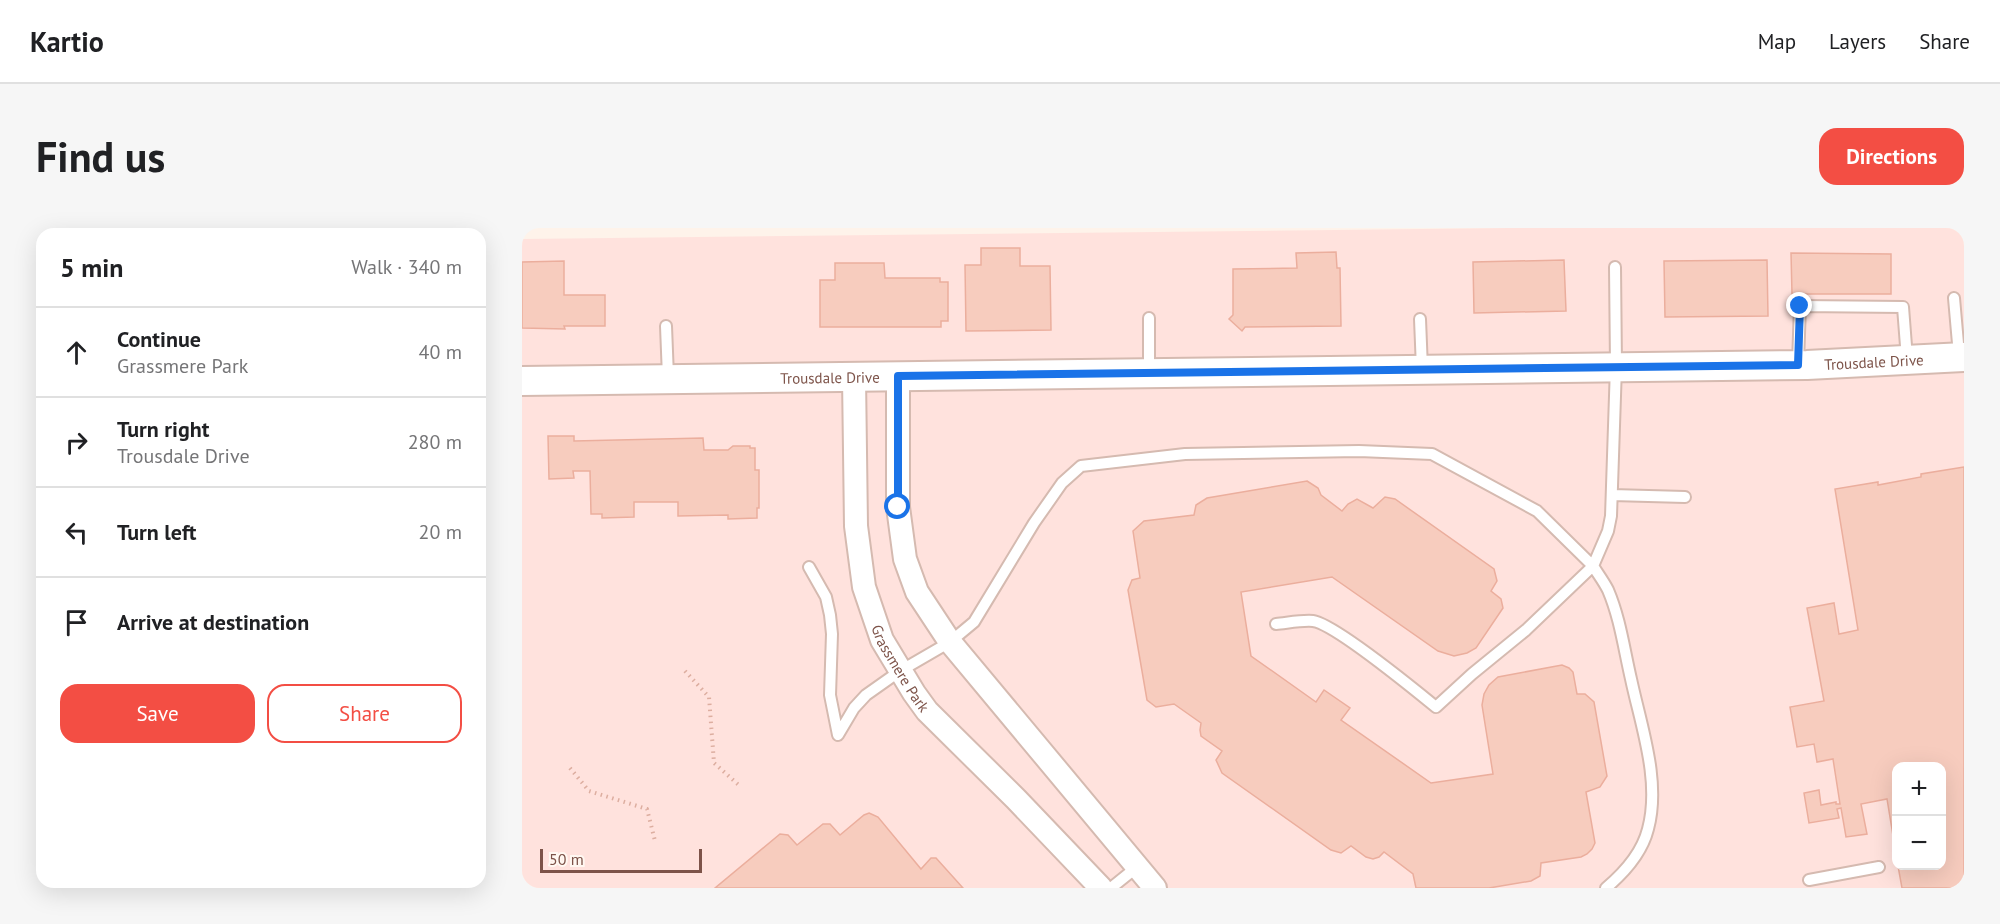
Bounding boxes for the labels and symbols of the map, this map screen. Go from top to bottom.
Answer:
route end [1786,292,1812,318]
street label: Trousdale Drive [1824,350,1924,374]
street label: Trousdale Drive [780,367,880,387]
route start [884,493,910,519]
street label: Grassmere Park [868,622,934,716]
scale bar [540,846,702,874]

